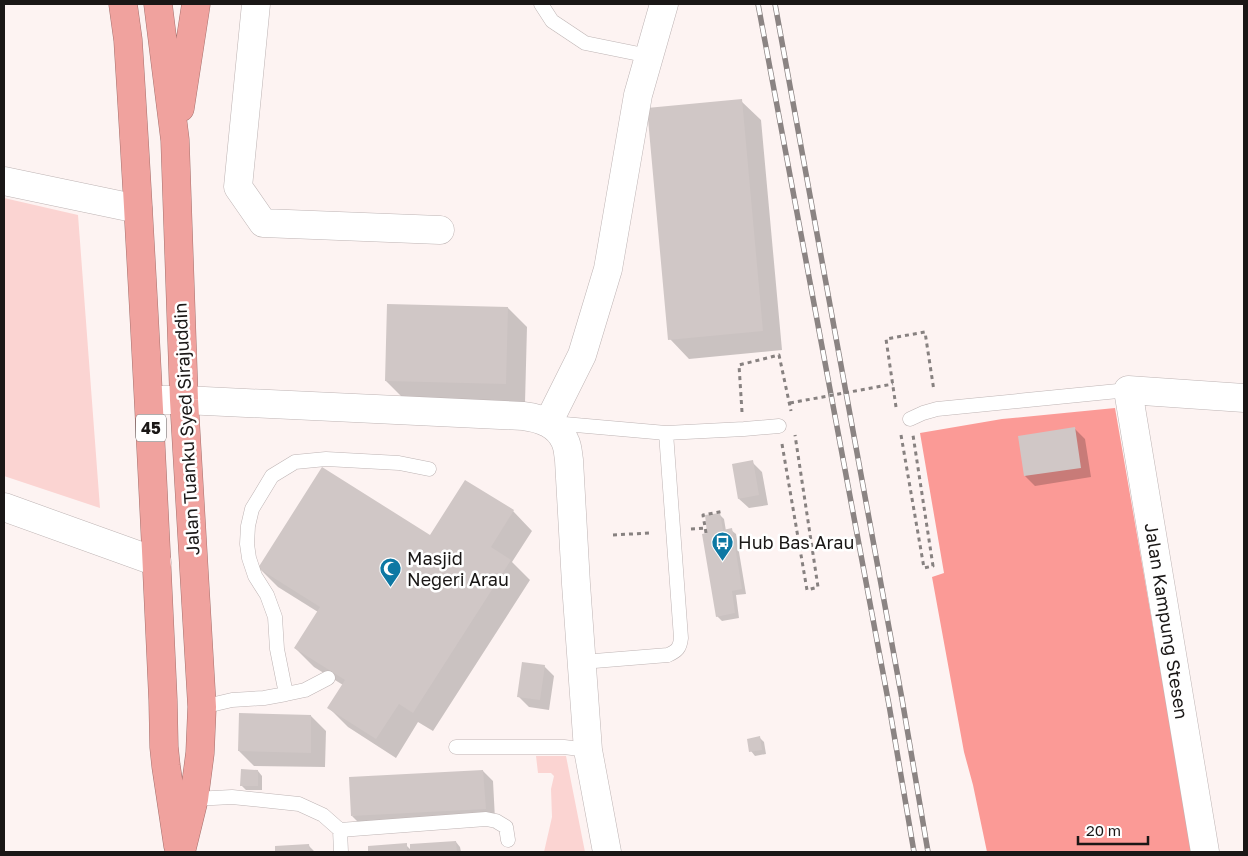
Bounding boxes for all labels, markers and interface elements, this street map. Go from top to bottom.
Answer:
street label: Jalan Tuanku Syed Sirajuddin [168,302,204,556]
road number: 45 [136,414,166,442]
street label: Jalan Kampung Stesen [1141,521,1193,721]
bus stop icon: Hub Bas Arau [710,531,734,562]
place label: Hub Bas Arau [738,531,854,553]
place label: Masjid Negeri Arau [407,547,509,590]
mosque icon: Masjid Negeri Arau [379,557,403,588]
scale bar [1078,814,1148,846]
text: 20 m [1086,821,1121,839]

